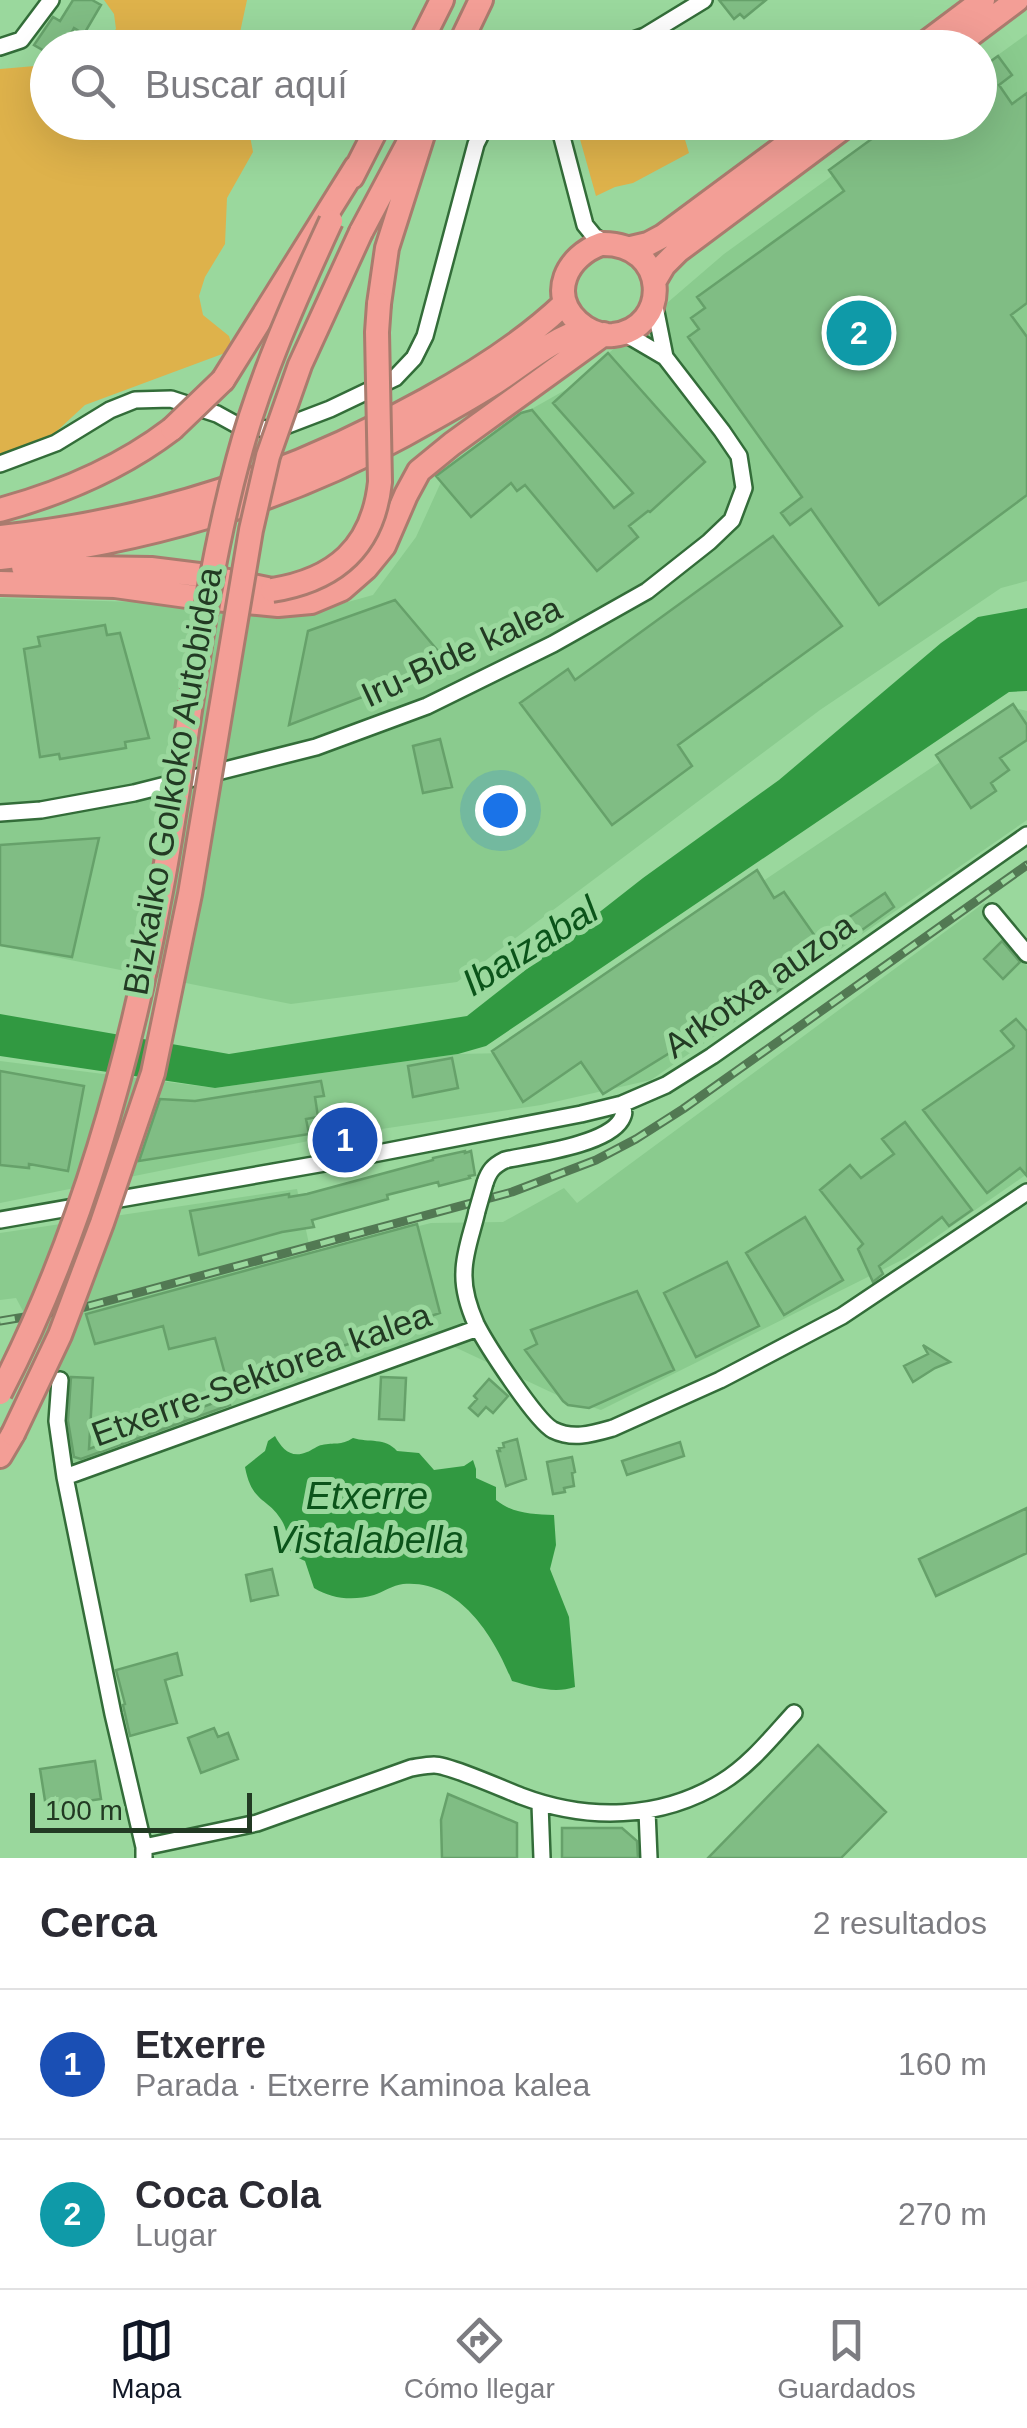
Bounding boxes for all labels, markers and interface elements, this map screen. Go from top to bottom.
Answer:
search box [30,30,997,140]
icon: search [65,58,120,113]
text: Buscar aquí [145,64,348,106]
pin: 2 [826,296,892,370]
street label: Bizkaiko Golkoko Autobidea [115,563,229,998]
street label: Iru-Bide kalea [355,587,568,714]
your location [475,785,526,836]
water label: Ibaizabal [454,887,607,1004]
street label: Arkotxa auzoa [656,905,862,1065]
pin: 1 [312,1102,378,1178]
street label: Etxerre-Sektorea kalea [86,1294,436,1454]
water label: Etxerre Vistalabella [270,1475,464,1561]
scale bar [30,1788,252,1832]
text: 100 m [45,1795,123,1826]
text: Cerca [40,1899,157,1946]
text: 2 resultados [813,1905,987,1941]
text: Etxerre [135,2024,266,2066]
text: 1 [64,2046,81,2082]
text: 160 m [898,2046,987,2082]
text: Parada · Etxerre Kaminoa kalea [135,2067,590,2103]
text: Coca Cola [135,2174,321,2216]
text: 2 [64,2196,81,2232]
text: 270 m [898,2196,987,2232]
text: Lugar [135,2217,217,2253]
tab: Mapa [111,2313,181,2405]
tab: Cómo llegar [404,2313,555,2405]
tab: Guardados [777,2313,916,2405]

